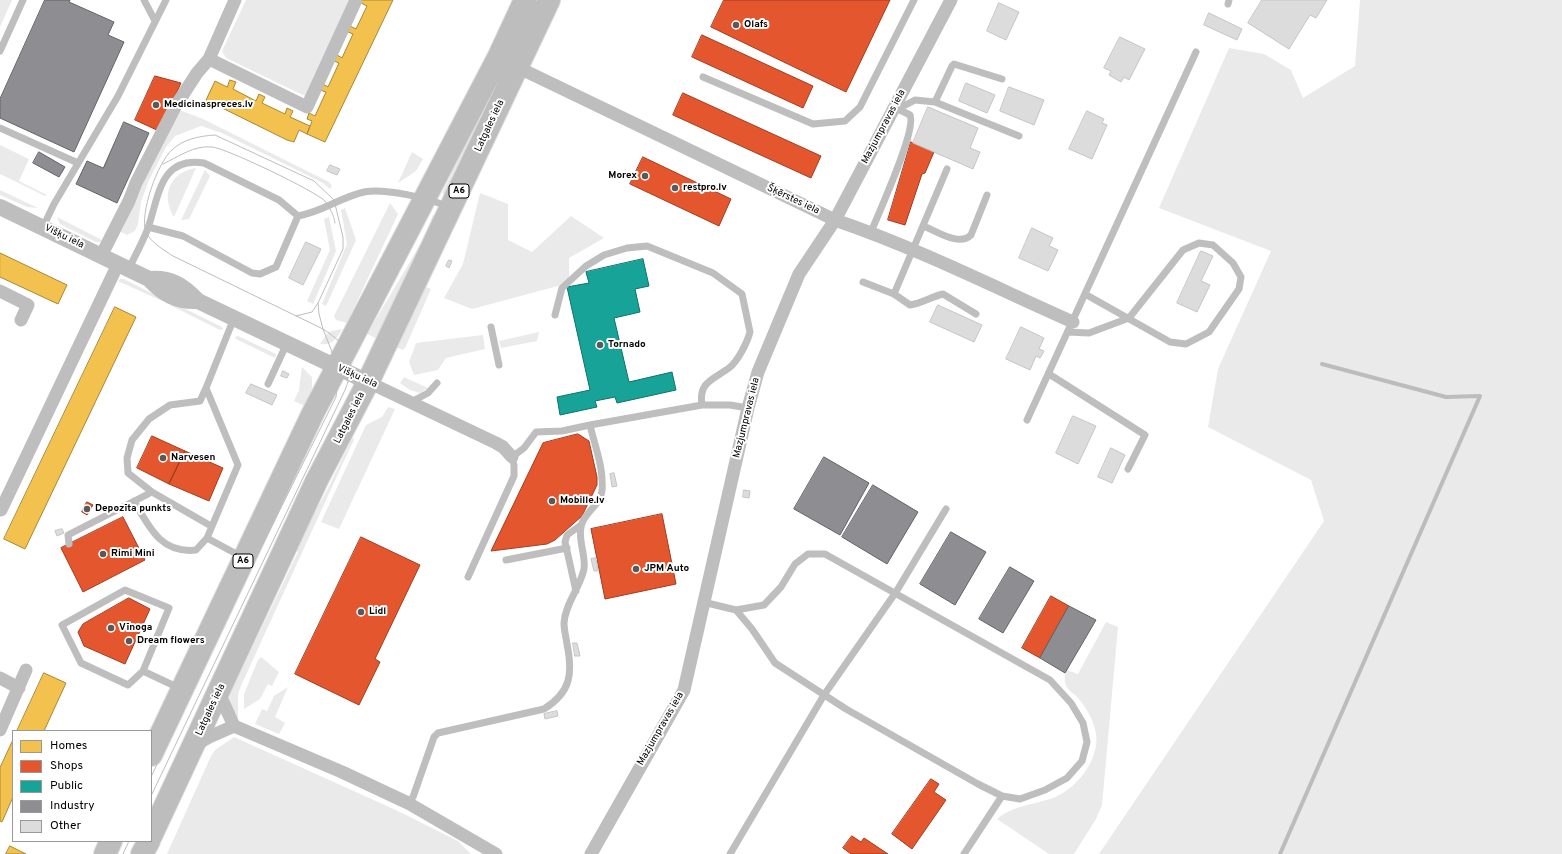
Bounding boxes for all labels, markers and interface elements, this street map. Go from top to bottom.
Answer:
place label: Olafs [744,19,768,31]
marker: Olafs [731,20,741,30]
street label: Mazjumpravas iela [859,88,909,166]
street label: Latgales iela [473,98,507,154]
place label: Medicinaspreces.lv [164,99,253,111]
marker: Medicinaspreces.lv [151,100,161,110]
place label: Morex [608,170,637,182]
marker: Morex [640,171,650,181]
place label: restpro.lv [683,182,727,194]
marker: restpro.lv [670,183,680,193]
street label: Šķērstes iela [765,183,821,217]
road number: A6 [449,184,469,198]
street label: Višķu iela [42,222,86,252]
place label: Tornado [608,339,646,351]
marker: Tornado [595,340,605,350]
street label: Višķu iela [335,363,379,391]
street label: Mazjumpravas iela [731,377,763,459]
street label: Latgales iela [332,390,368,446]
place label: Narvesen [171,452,215,464]
marker: Narvesen [158,453,168,463]
place label: Mobille.lv [560,495,605,507]
marker: Mobille.lv [547,496,557,506]
place label: Depozīta punkts [95,503,171,515]
marker: Depozīta punkts [82,504,92,514]
place label: Rimi Mini [111,548,154,560]
marker: Rimi Mini [98,549,108,559]
road number: A6 [233,554,253,568]
place label: JPM Auto [644,563,689,575]
marker: JPM Auto [631,564,641,574]
place label: Lidl [369,606,386,618]
marker: Lidl [356,607,366,617]
place label: Vīnoga [119,622,152,634]
marker: Vīnoga [106,623,116,633]
place label: Dream flowers [137,635,205,647]
marker: Dream flowers [124,636,134,646]
street label: Latgales iela [194,682,228,738]
street label: Mazjumpravas iela [635,690,687,768]
legend [12,730,152,842]
text: Homes [50,738,87,754]
text: Shops [50,758,83,774]
text: Public [50,778,83,794]
text: Industry [50,798,95,814]
text: Other [50,818,81,834]

